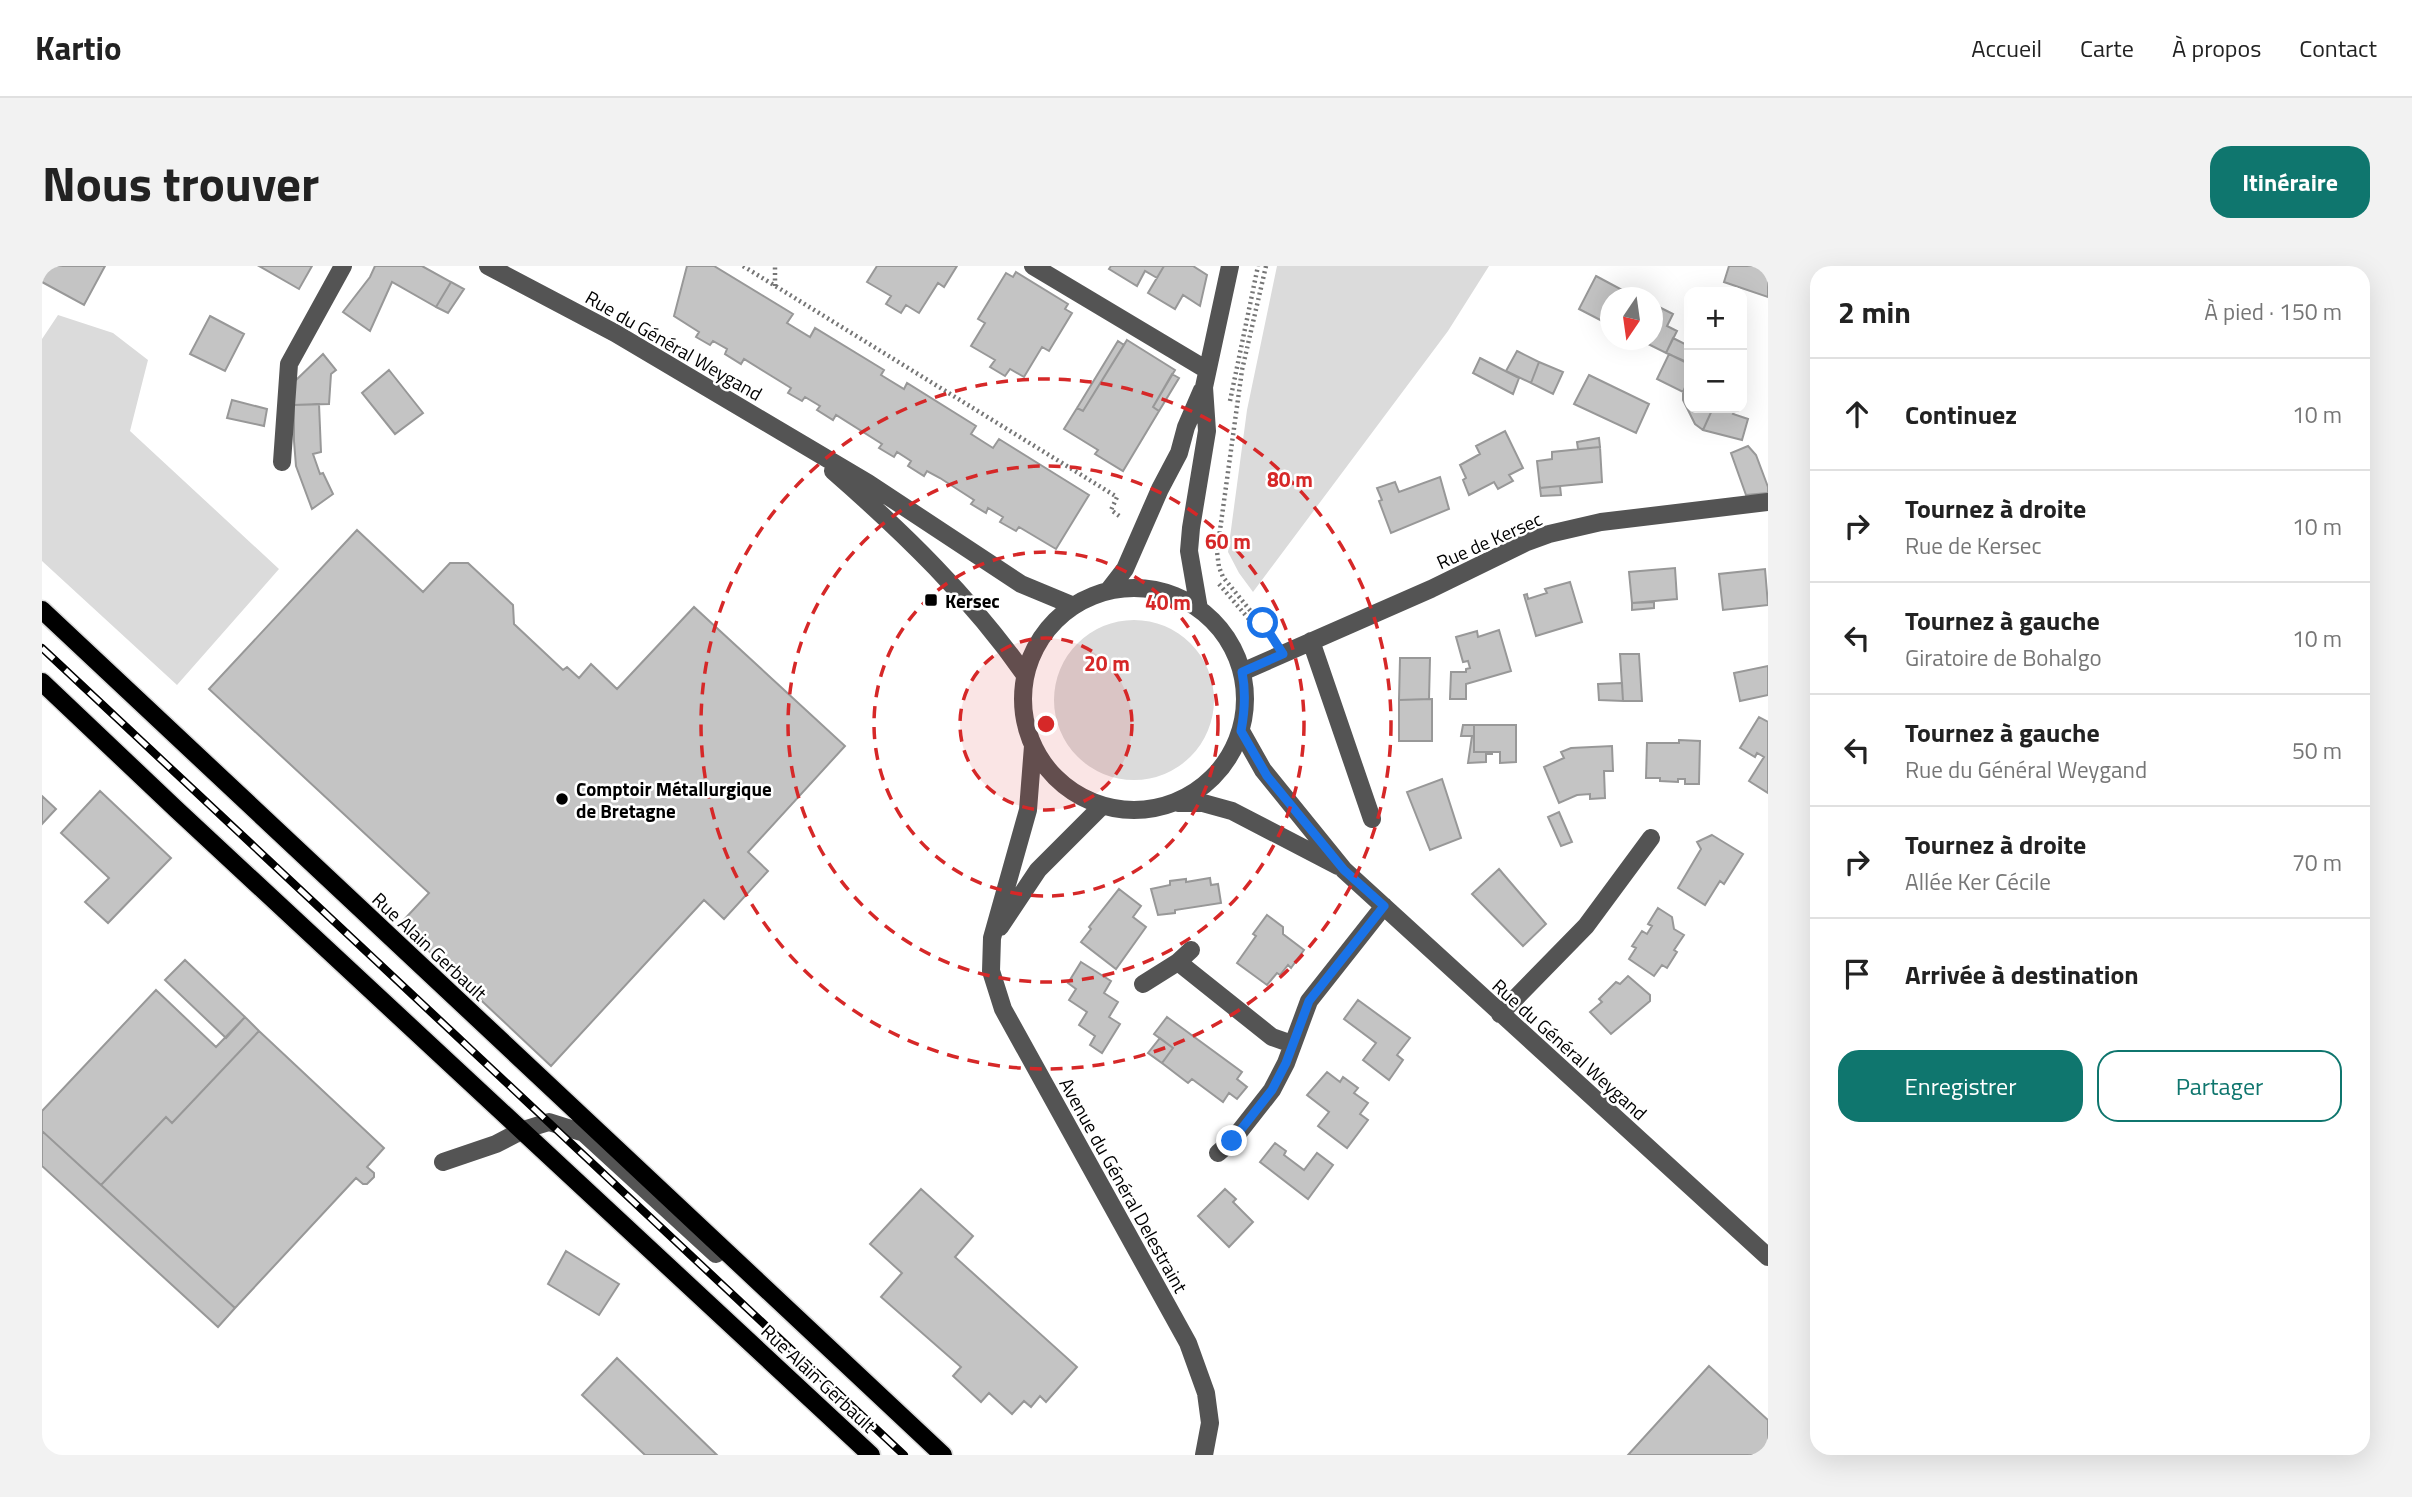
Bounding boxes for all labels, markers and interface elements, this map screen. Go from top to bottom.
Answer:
text: Kartio [35,23,122,73]
text: Accueil [1971,30,2042,66]
text: Carte [2080,30,2134,66]
text: À propos [2172,30,2261,66]
text: Contact [2299,30,2377,66]
text: Nous trouver [42,145,319,220]
button: Itinéraire [2210,146,2370,218]
street label: Rue du Général Weygand [580,282,768,408]
north arrow [1600,287,1663,350]
map controls [1684,287,1747,413]
button: + [1684,287,1747,350]
text: 2 min [1838,289,1911,335]
text: À pied · 150 m [2204,294,2342,329]
button: − [1684,350,1747,413]
icon: ahead [1838,395,1876,433]
text: Continuez [1905,395,2017,434]
text: 10 m [2292,397,2342,432]
text: 80 m [1267,463,1313,495]
text: Tournez à droite [1905,489,2086,528]
street label: Rue de Kersec [1432,504,1546,576]
icon: right [1838,507,1876,545]
text: 10 m [2292,509,2342,544]
text: 60 m [1205,525,1251,557]
text: Rue de Kersec [1905,528,2041,563]
place label: Kersec [945,586,1000,615]
text: 40 m [1145,586,1191,618]
marker: Kersec [923,592,939,608]
text: Tournez à gauche [1905,601,2100,640]
route start [1247,607,1278,638]
icon: left [1838,619,1876,657]
text: 10 m [2292,621,2342,656]
text: Giratoire de Bohalgo [1905,640,2102,675]
text: 20 m [1084,647,1130,679]
centre of rings [1034,712,1058,736]
text: Tournez à gauche [1905,713,2100,752]
icon: left [1838,731,1876,769]
text: 50 m [2292,733,2342,768]
text: Rue du Général Weygand [1905,752,2147,787]
place label: Comptoir Métallurgique de Bretagne [576,774,772,825]
marker: Comptoir Métallurgique de Bretagne [554,791,570,807]
text: Tournez à droite [1905,825,2086,864]
icon: right [1838,843,1876,881]
text: 70 m [2292,845,2342,880]
text: Allée Ker Cécile [1905,864,2051,899]
street label: Rue Alain Gerbault [366,885,494,1007]
icon: arrive [1838,955,1876,993]
text: Arrivée à destination [1905,955,2139,994]
street label: Rue du Général Weygand [1486,971,1654,1127]
button: Enregistrer [1838,1050,2083,1122]
button: Partager [2097,1050,2342,1122]
street label: Avenue du Général Delestraint [1053,1072,1196,1298]
route end [1216,1125,1247,1156]
street label: Rue Alain Gerbault [755,1317,883,1439]

